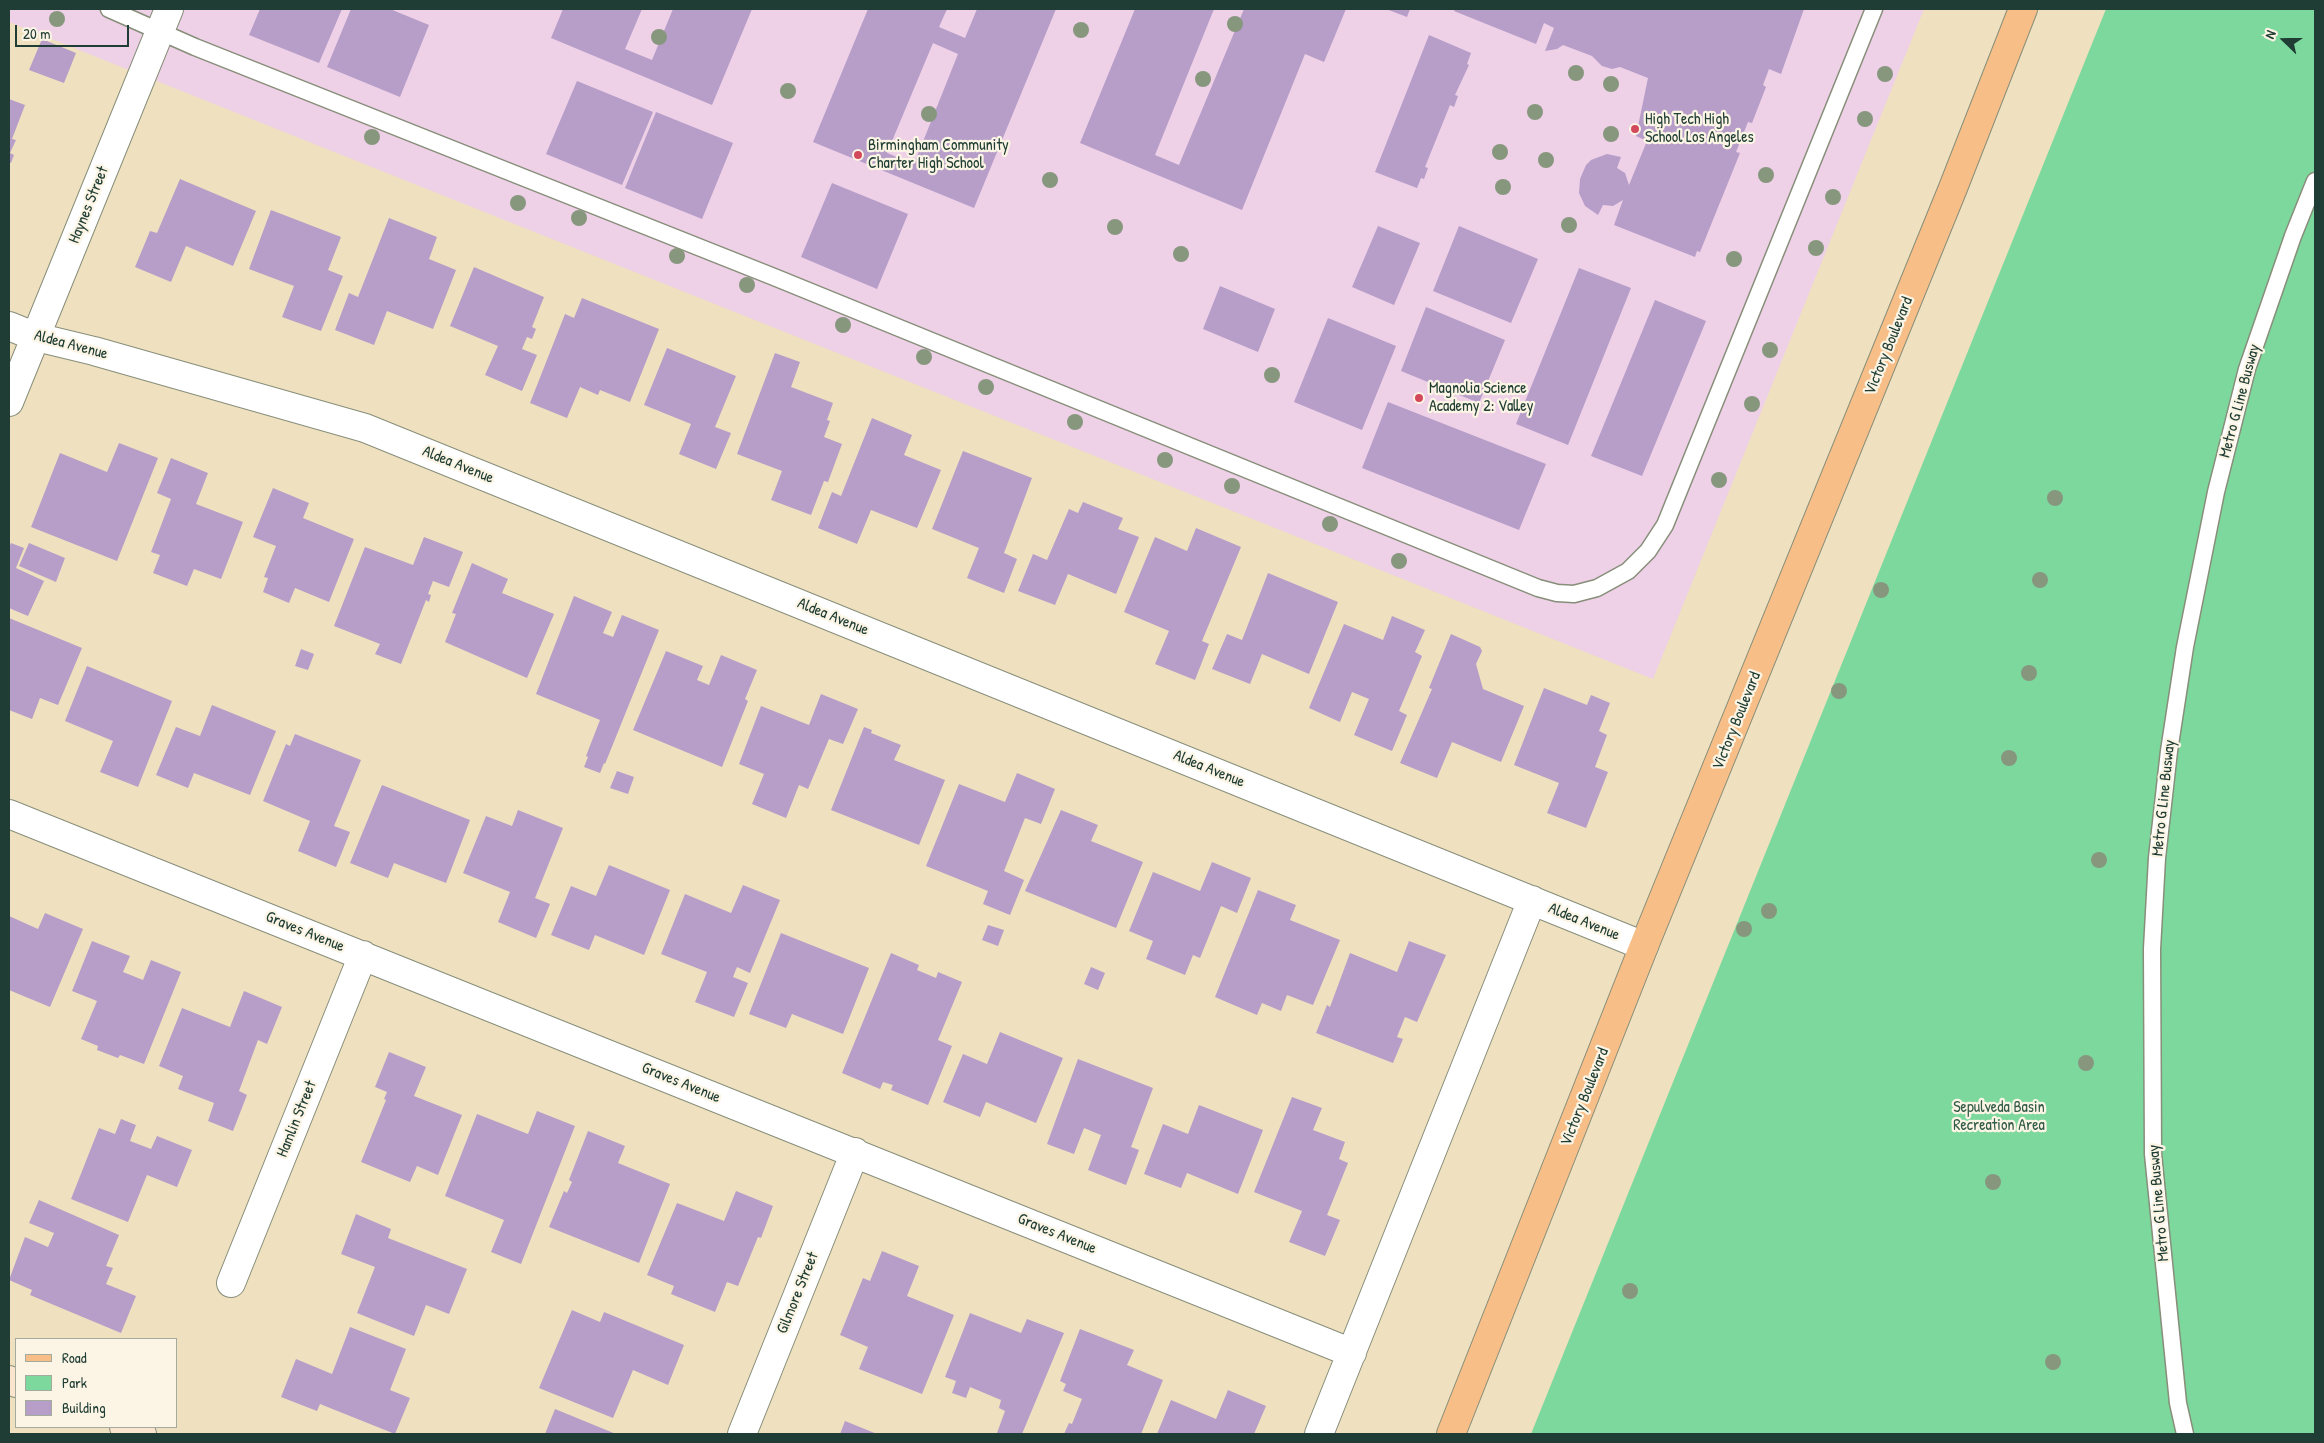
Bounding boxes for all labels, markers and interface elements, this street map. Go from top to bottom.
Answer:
scale bar [18,15,131,47]
north arrow [2259,15,2309,65]
text: 20 m [23,23,50,44]
text: N [2259,27,2280,41]
place label: High Tech High School Los Angeles [1645,110,1754,148]
marker: High Tech High School Los Angeles [1629,123,1641,135]
place label: Birmingham Community Charter High School [868,136,1009,174]
marker: Birmingham Community Charter High School [852,149,864,161]
street label: Haynes Street [65,164,113,246]
street label: Victory Boulevard [1861,294,1917,398]
street label: Aldea Avenue [32,326,110,364]
street label: Metro G Line Busway [2216,342,2264,460]
place label: Magnolia Science Academy 2: Valley [1429,379,1533,417]
marker: Magnolia Science Academy 2: Valley [1413,392,1425,404]
street label: Aldea Avenue [420,442,496,488]
street label: Aldea Avenue [795,594,871,640]
street label: Victory Boulevard [1709,669,1765,773]
street label: Metro G Line Busway [2148,739,2180,857]
street label: Aldea Avenue [1171,746,1247,792]
street label: Aldea Avenue [1546,899,1622,945]
street label: Graves Avenue [263,907,347,957]
street label: Victory Boulevard [1557,1045,1613,1149]
street label: Graves Avenue [639,1058,723,1108]
street label: Hamlin Street [273,1078,321,1160]
park label: Sepulveda Basin Recreation Area [1953,1098,2045,1136]
street label: Metro G Line Busway [2144,1144,2174,1262]
street label: Graves Avenue [1015,1209,1099,1259]
street label: Gilmore Street [773,1249,823,1337]
legend [15,1338,178,1428]
text: Road [62,1347,87,1368]
text: Park [62,1372,87,1393]
text: Building [62,1397,106,1418]

